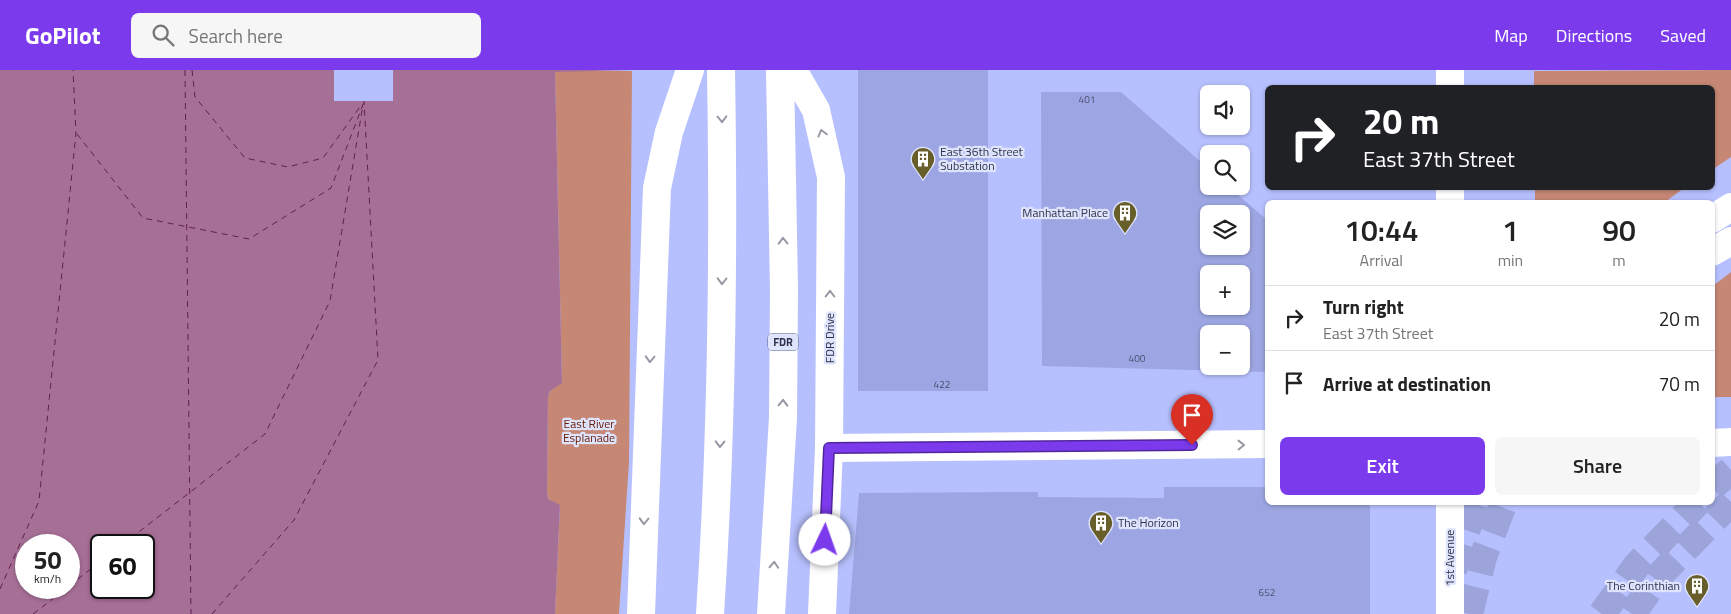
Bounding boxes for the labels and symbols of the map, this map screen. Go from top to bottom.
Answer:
house number: 401 [1079,92,1095,107]
one-way arrow [717,115,727,123]
one-way arrow [817,128,828,137]
place label: East 36th Street Substation [940,142,1024,175]
building icon: East 36th Street Substation [910,146,936,180]
building icon: Manhattan Place [1112,200,1138,234]
place label: Manhattan Place [1022,203,1108,222]
one-way arrow [778,236,789,244]
one-way arrow [717,278,727,285]
one-way arrow [825,290,835,298]
street label: FDR Drive [820,313,839,363]
road number: FDR [768,334,798,350]
house number: 400 [1129,351,1146,366]
one-way arrow [645,355,655,363]
house number: 422 [934,377,950,392]
pin [1171,394,1213,445]
one-way arrow [778,399,788,406]
park label: East River Esplanade [563,414,615,447]
one-way arrow [714,440,725,448]
one-way arrow [1238,440,1245,450]
building icon: The Horizon [1088,510,1114,544]
position arrow [798,513,850,565]
place label: The Horizon [1118,513,1179,532]
one-way arrow [639,517,650,525]
street label: 1st Avenue [1440,530,1459,586]
speed limit sign: 60 [90,534,155,599]
one-way arrow [768,561,779,569]
building icon: The Corinthian [1684,573,1710,607]
place label: The Corinthian [1607,576,1680,595]
house number: 652 [1259,585,1275,600]

